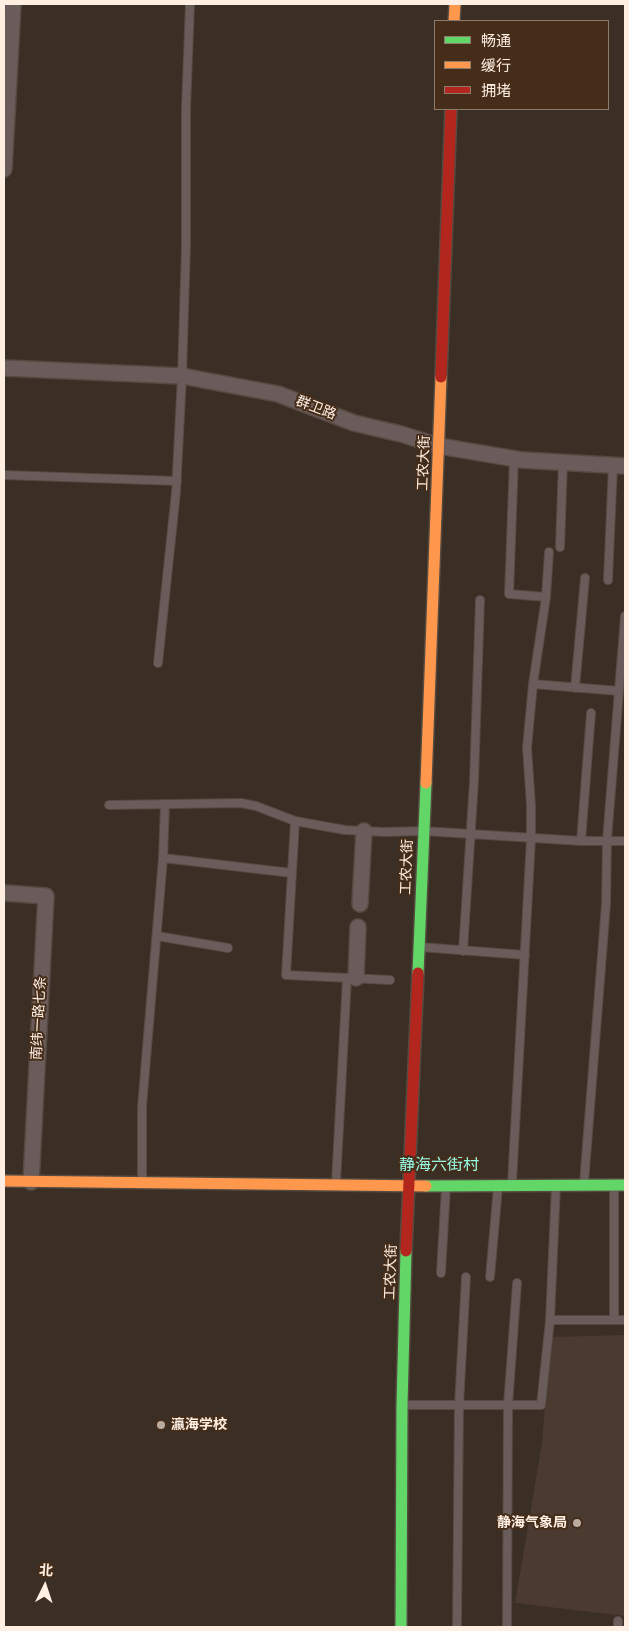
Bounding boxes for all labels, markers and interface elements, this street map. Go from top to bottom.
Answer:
legend [434,20,609,110]
text: 畅通 [481,32,511,50]
text: 缓行 [481,57,511,75]
text: 拥堵 [481,82,511,100]
street label: 群卫路 [293,393,339,423]
street label: 工农大街 [415,435,433,491]
street label: 工农大街 [398,839,416,895]
street label: 南纬一路七条 [28,976,50,1060]
district label: 静海六街村 [399,1155,479,1175]
street label: 工农大街 [382,1244,400,1300]
place label: 瀛海学校 [171,1417,227,1433]
marker: 瀛海学校 [155,1419,167,1431]
place label: 静海气象局 [497,1515,567,1531]
marker: 静海气象局 [571,1517,583,1529]
north arrow [20,1561,70,1611]
text: 北 [39,1562,54,1580]

